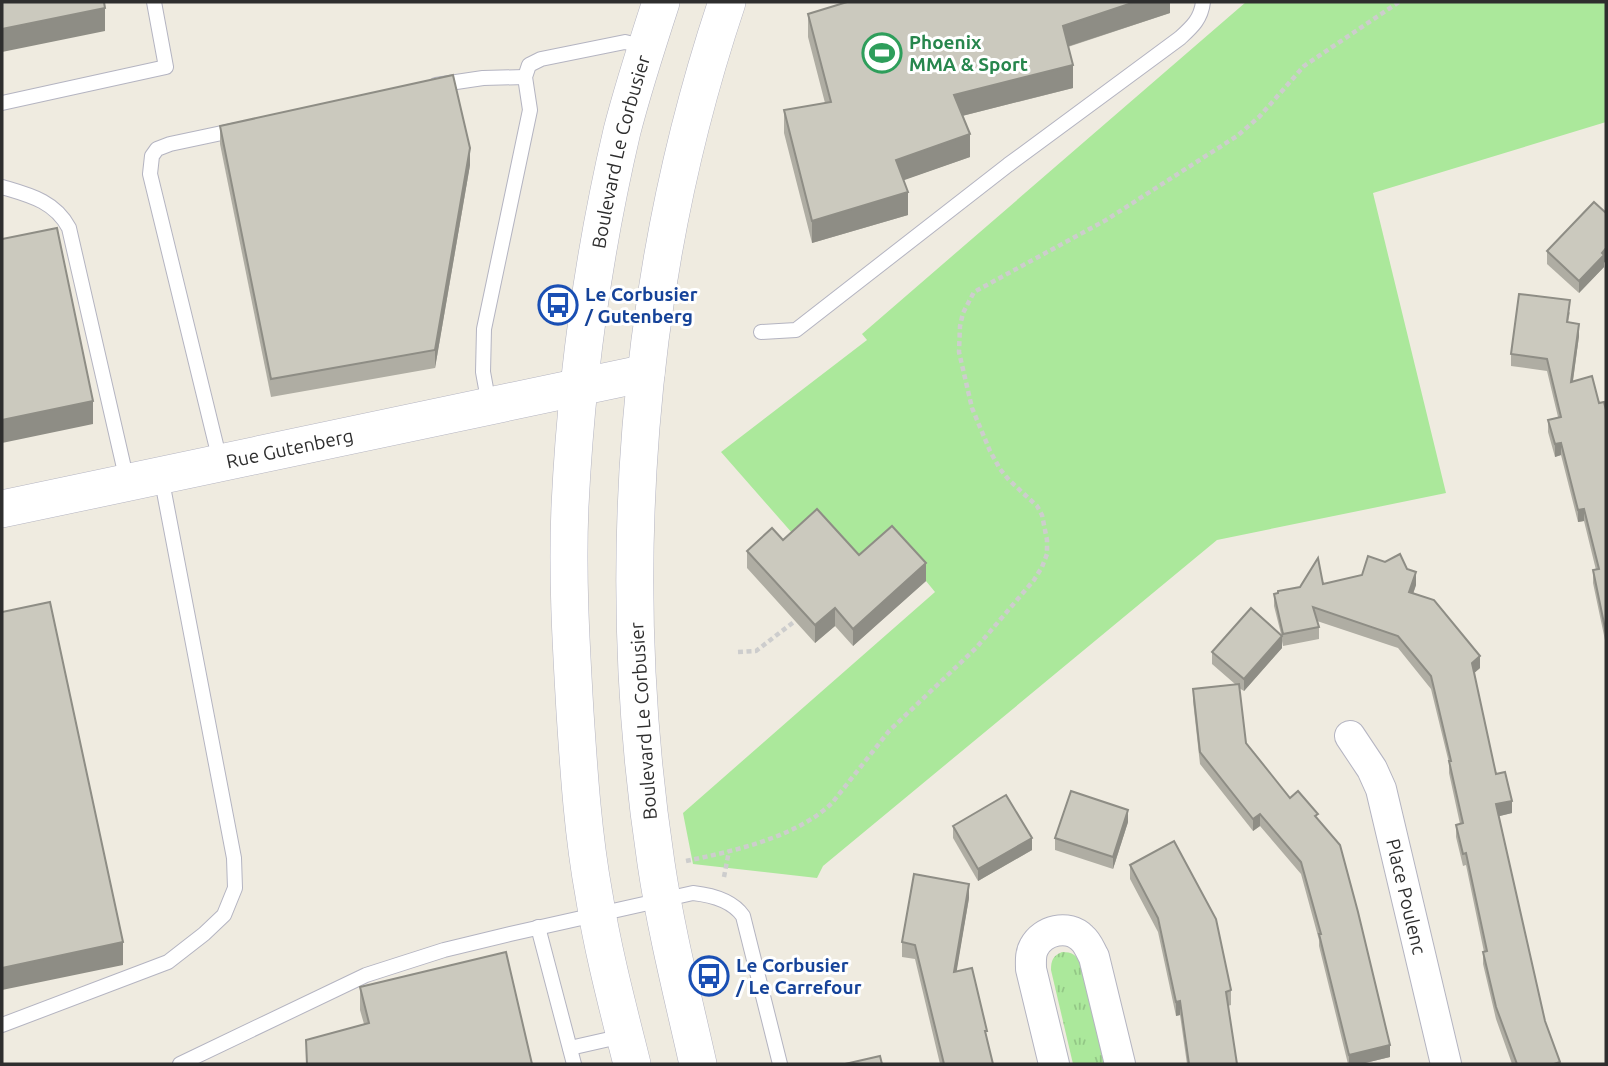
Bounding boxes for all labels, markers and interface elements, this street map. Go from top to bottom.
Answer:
place label: Phoenix MMA & Sport [909,31,1028,75]
sports icon: Phoenix MMA & Sport [861,32,903,74]
street label: Boulevard Le Corbusier [587,52,654,250]
place label: Le Corbusier / Gutenberg [584,283,698,327]
bus stop icon: Le Corbusier / Gutenberg [537,284,579,326]
street label: Rue Gutenberg [224,424,355,472]
street label: Boulevard Le Corbusier [625,621,661,821]
street label: Place Poulenc [1382,836,1431,957]
place label: Le Corbusier / Le Carrefour [735,954,862,998]
bus stop icon: Le Corbusier / Le Carrefour [688,955,730,997]

